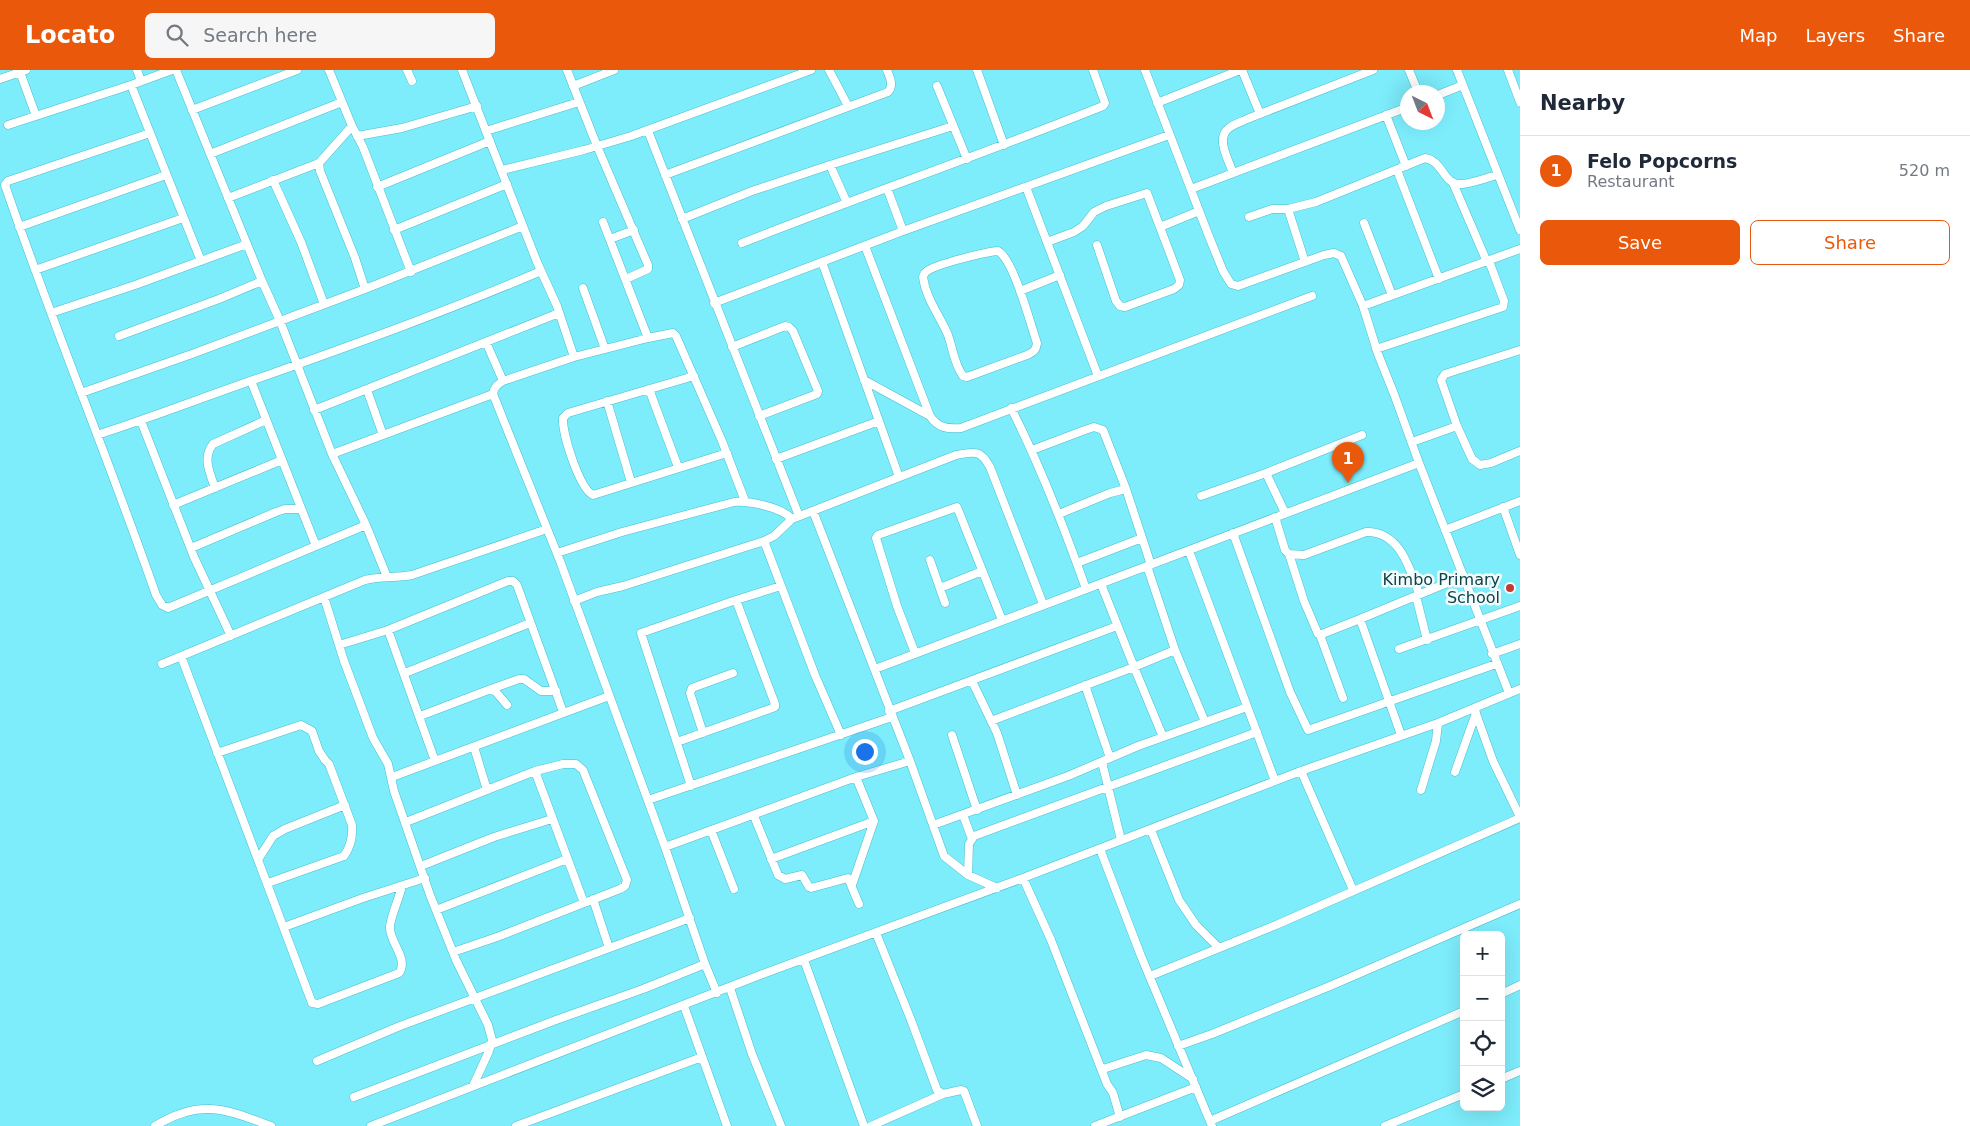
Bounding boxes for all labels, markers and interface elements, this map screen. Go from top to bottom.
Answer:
search box [145,13,495,58]
text: Locato [25,21,115,49]
icon: search [163,21,191,49]
text: Search here [203,24,317,46]
text: Map [1739,25,1777,46]
text: Layers [1805,25,1865,46]
text: Share [1893,25,1945,46]
north arrow [1400,85,1445,130]
text: Nearby [1540,91,1625,115]
text: Felo Popcorns [1587,150,1737,172]
text: 1 [1550,161,1562,180]
text: 520 m [1899,161,1950,180]
text: Restaurant [1587,172,1675,191]
button: Save [1540,220,1740,265]
button: Share [1750,220,1950,265]
pin: 1 [1332,442,1364,483]
place label: Kimbo Primary School [1383,570,1500,607]
marker: Kimbo Primary School [1504,582,1516,594]
your location [852,739,878,765]
map controls [1460,931,1505,1111]
button: + [1460,931,1505,976]
button: − [1460,976,1505,1021]
button: locate [1460,1021,1505,1066]
button: layers [1460,1066,1505,1111]

